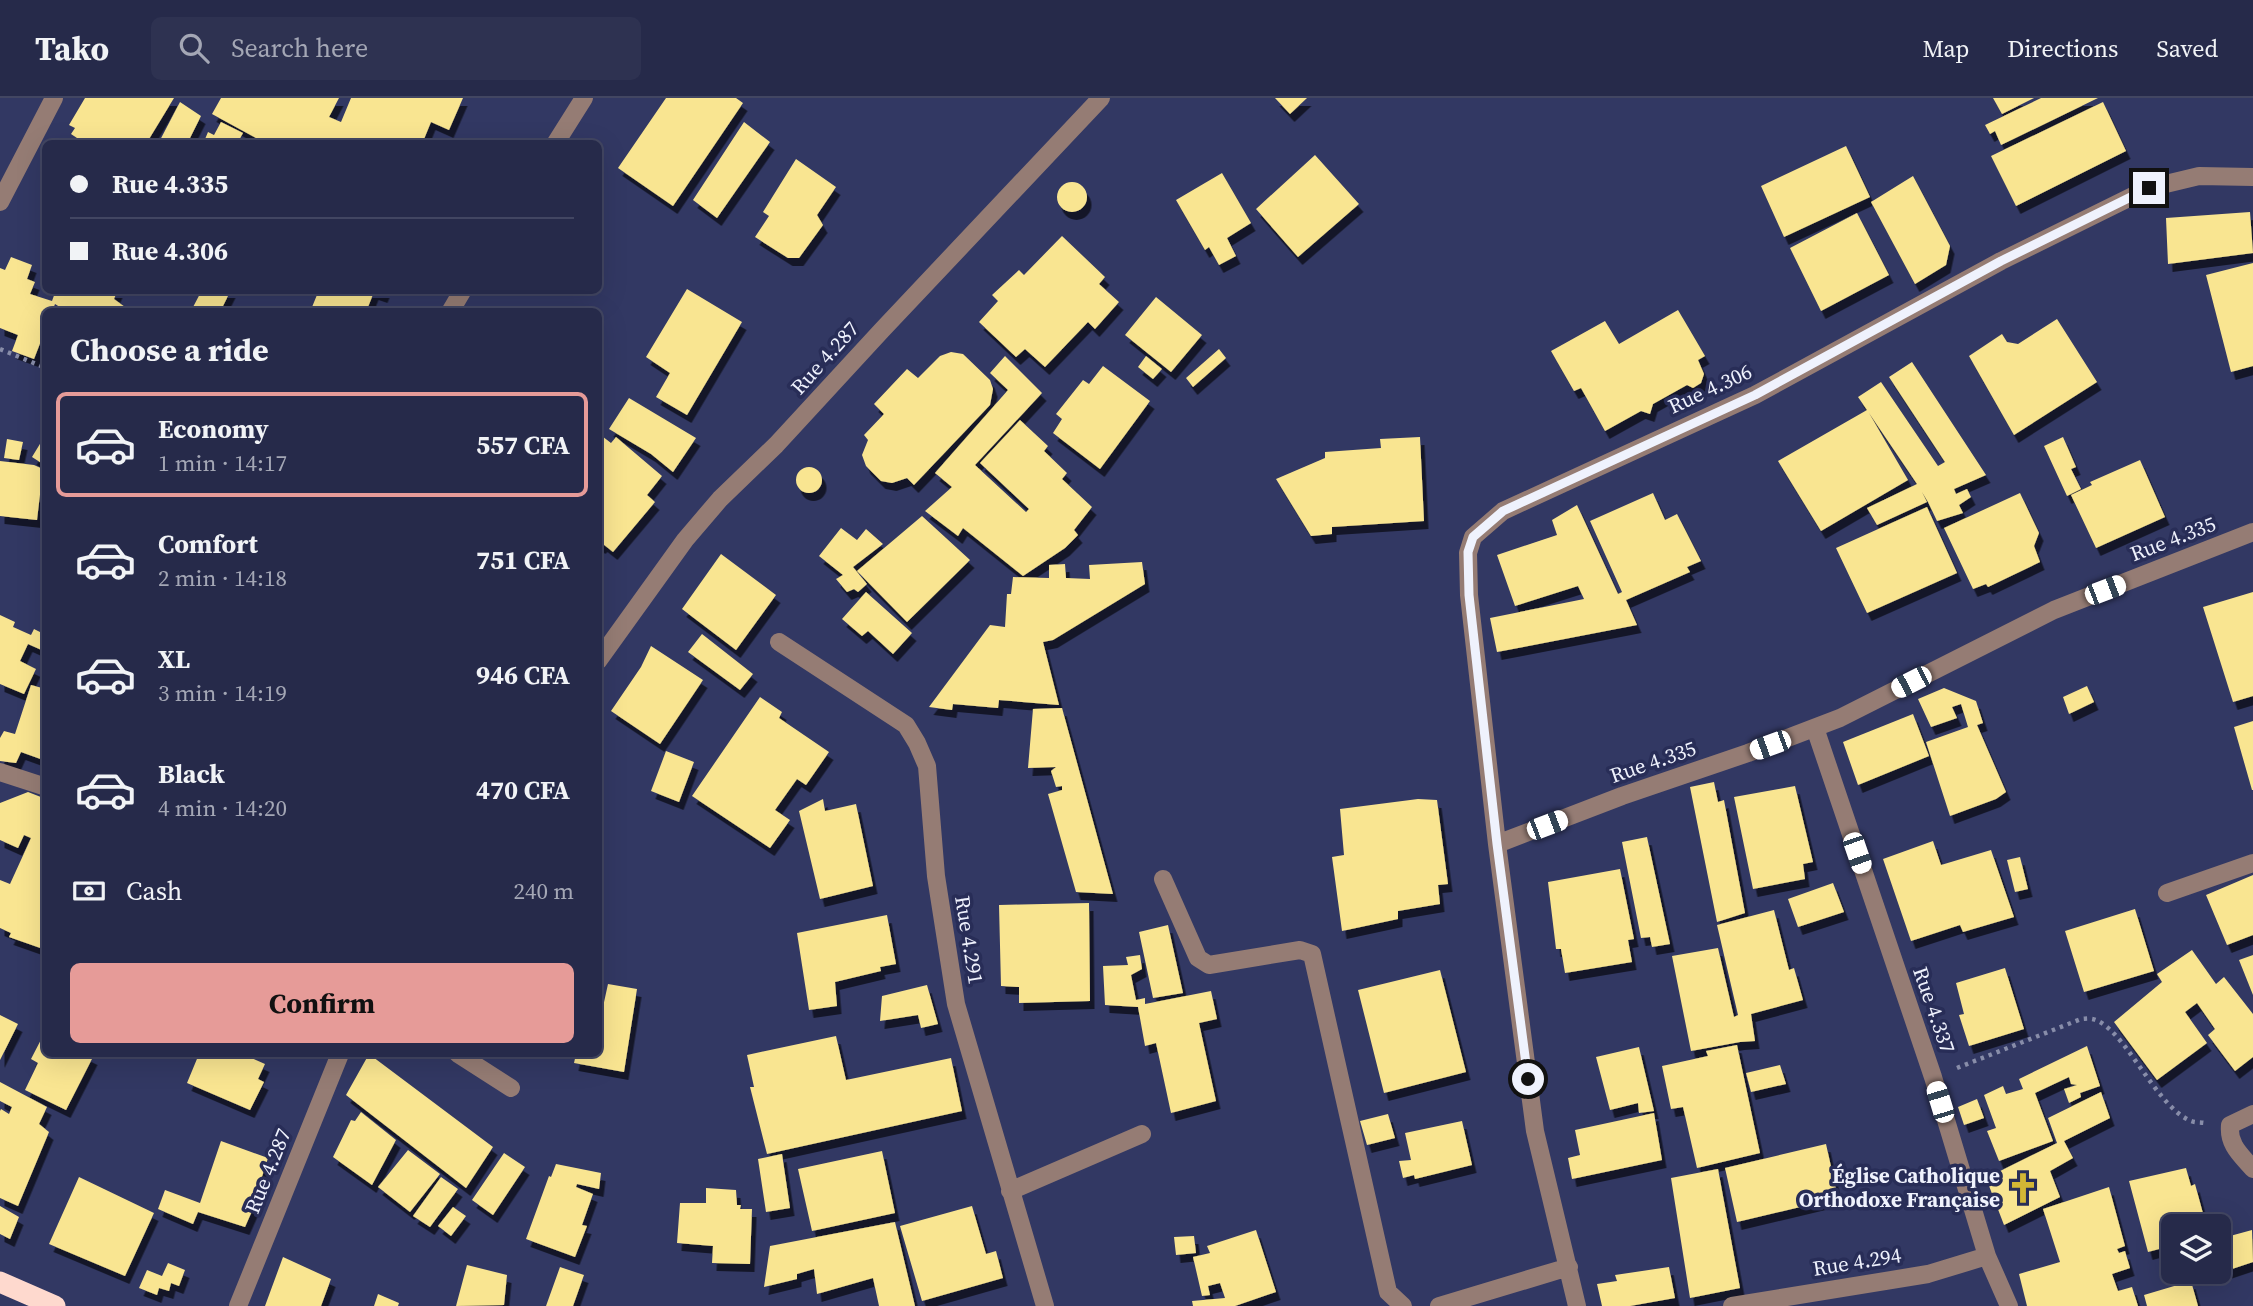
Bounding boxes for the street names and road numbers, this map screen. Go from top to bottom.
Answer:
street label: Rue 4.287 [784,315,865,401]
street label: Rue 4.306 [1663,357,1756,421]
street label: Rue 4.335 [2126,509,2220,568]
street label: Rue 4.335 [1606,733,1700,790]
street label: Rue 4.291 [948,894,991,986]
street label: Rue 4.337 [1906,963,1963,1057]
street label: Rue 4.287 [237,1124,298,1218]
street label: Rue 4.294 [1811,1240,1904,1283]

